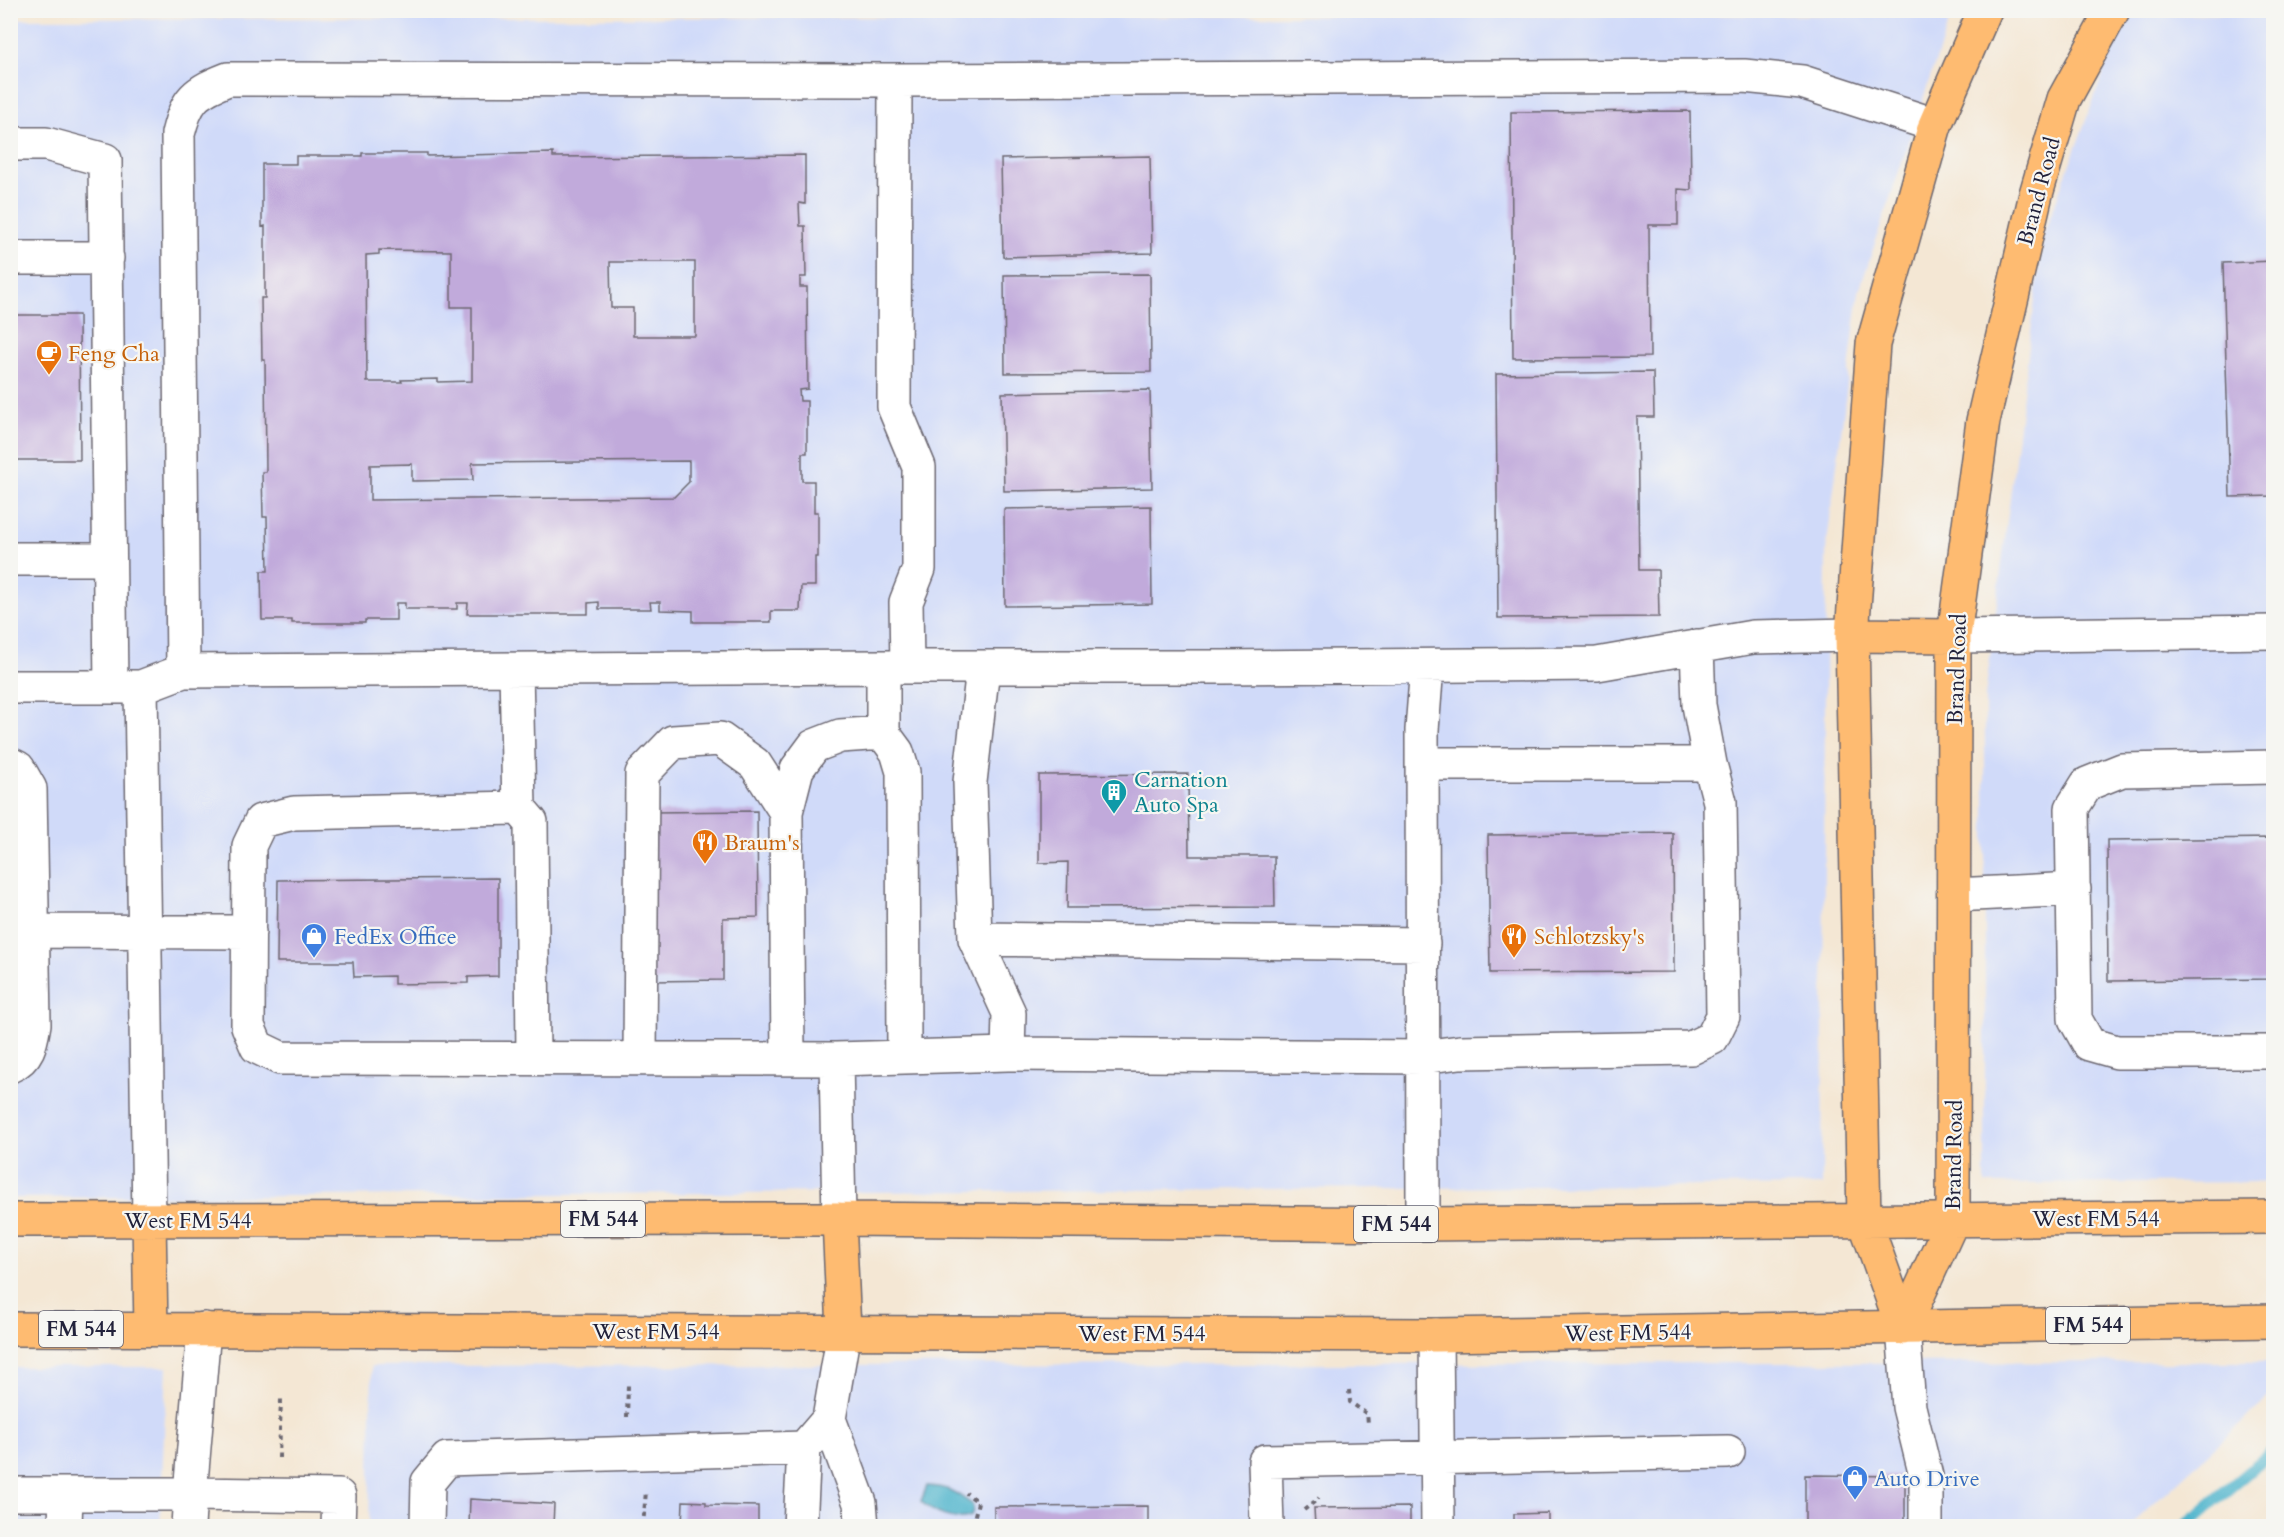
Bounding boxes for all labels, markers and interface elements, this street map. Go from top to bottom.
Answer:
street label: Brand Road [2010,134,2068,249]
cafe icon: Feng Cha [34,338,64,376]
place label: Feng Cha [68,339,160,369]
street label: Brand Road [1940,613,1974,725]
place label: Carnation Auto Spa [1134,765,1228,820]
building icon: Carnation Auto Spa [1099,777,1129,815]
restaurant icon: Braum's [690,827,720,865]
place label: Braum's [724,828,800,858]
shop icon: FedEx Office [299,921,329,959]
restaurant icon: Schlotzsky's [1499,921,1529,959]
place label: FedEx Office [334,922,457,952]
place label: Schlotzsky's [1534,922,1645,952]
street label: Brand Road [1938,1099,1970,1211]
road number: FM 544 [561,1201,645,1237]
street label: West FM 544 [2031,1204,2160,1234]
street label: West FM 544 [123,1206,252,1236]
road number: FM 544 [1354,1206,1438,1242]
road number: FM 544 [2046,1307,2130,1343]
road number: FM 544 [39,1311,123,1347]
street label: West FM 544 [591,1317,720,1347]
street label: West FM 544 [1563,1317,1692,1349]
street label: West FM 544 [1077,1319,1206,1349]
shop icon: Auto Drive [1840,1463,1870,1501]
place label: Auto Drive [1874,1464,1980,1494]

